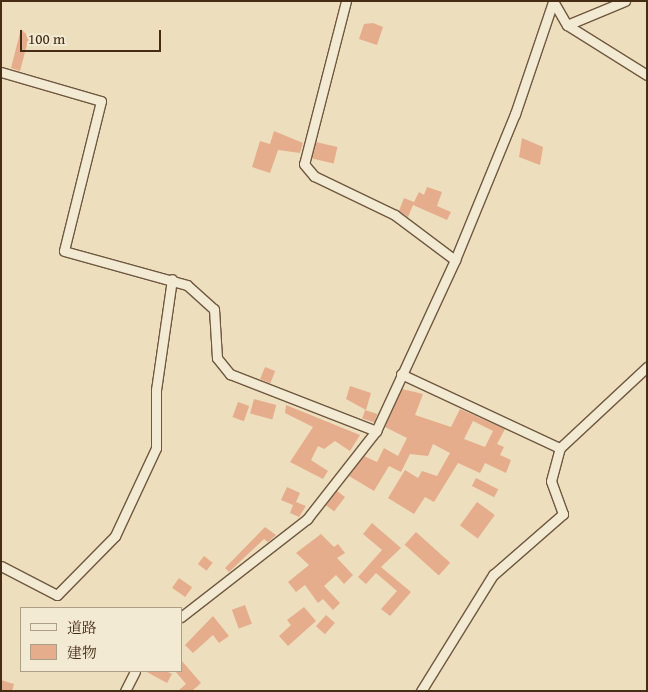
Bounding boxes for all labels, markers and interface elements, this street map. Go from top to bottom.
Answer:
scale bar [22,20,164,52]
text: 100 m [28,28,65,49]
legend [20,607,182,672]
text: 道路 [67,617,97,638]
text: 建物 [67,642,97,663]

